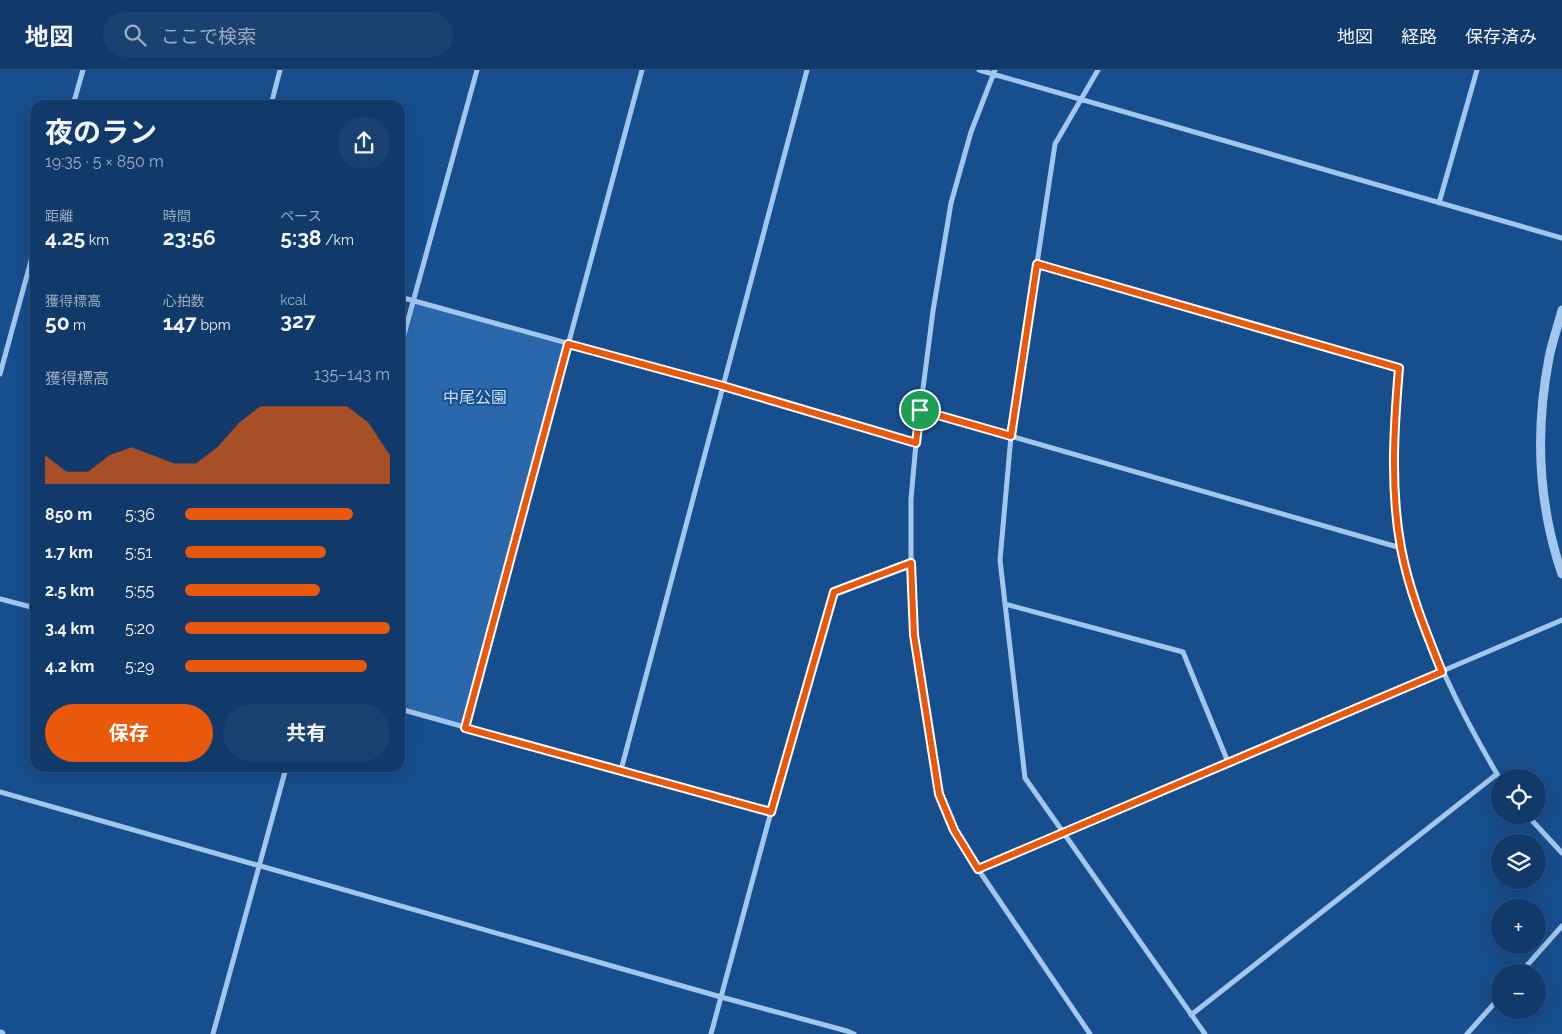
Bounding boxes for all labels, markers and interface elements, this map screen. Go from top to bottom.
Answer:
search box [103,12,453,57]
icon: search [121,21,149,49]
text: 地図 [25,22,73,51]
text: ここで検索 [161,25,256,47]
text: 地図 [1337,26,1373,47]
text: 経路 [1401,26,1437,47]
text: 保存済み [1465,26,1537,47]
text: 夜のラン [45,116,157,149]
button: share [338,117,390,169]
text: 19:35 · 5 × 850 m [45,152,164,171]
text: 距離 [45,208,73,224]
text: 時間 [163,208,191,224]
text: ペース [280,208,322,224]
text: 4.25 [45,225,85,250]
text: 23:56 [163,225,216,250]
text: 5:38 [280,225,322,250]
text: km [85,232,109,248]
text: /km [322,232,354,248]
text: kcal [280,292,307,308]
text: 獲得標高 [45,293,101,309]
text: 心拍数 [163,293,205,309]
text: 327 [280,308,316,333]
text: 50 [45,310,70,335]
text: 147 [163,310,197,335]
text: m [70,317,86,333]
text: bpm [197,317,231,333]
text: 135–143 m [314,365,390,384]
text: 獲得標高 [45,369,109,388]
park label: 中尾公園 [443,388,507,407]
pin [899,389,941,431]
icon: arrive [906,396,934,424]
text: 850 m [45,505,92,524]
text: 5:36 [125,505,155,524]
text: 1.7 km [45,543,93,562]
text: 5:51 [125,543,152,562]
text: 2.5 km [45,581,94,600]
text: 5:55 [125,581,154,600]
text: 3.4 km [45,619,94,638]
text: 5:20 [125,619,155,638]
text: 4.2 km [45,657,94,676]
text: 5:29 [125,657,154,676]
button: 保存 [45,704,213,762]
button: 共有 [223,704,390,762]
map controls [1491,769,1546,1019]
button: locate [1491,769,1546,824]
button: layers [1491,834,1546,889]
button: + [1491,899,1546,954]
button: − [1491,964,1546,1019]

